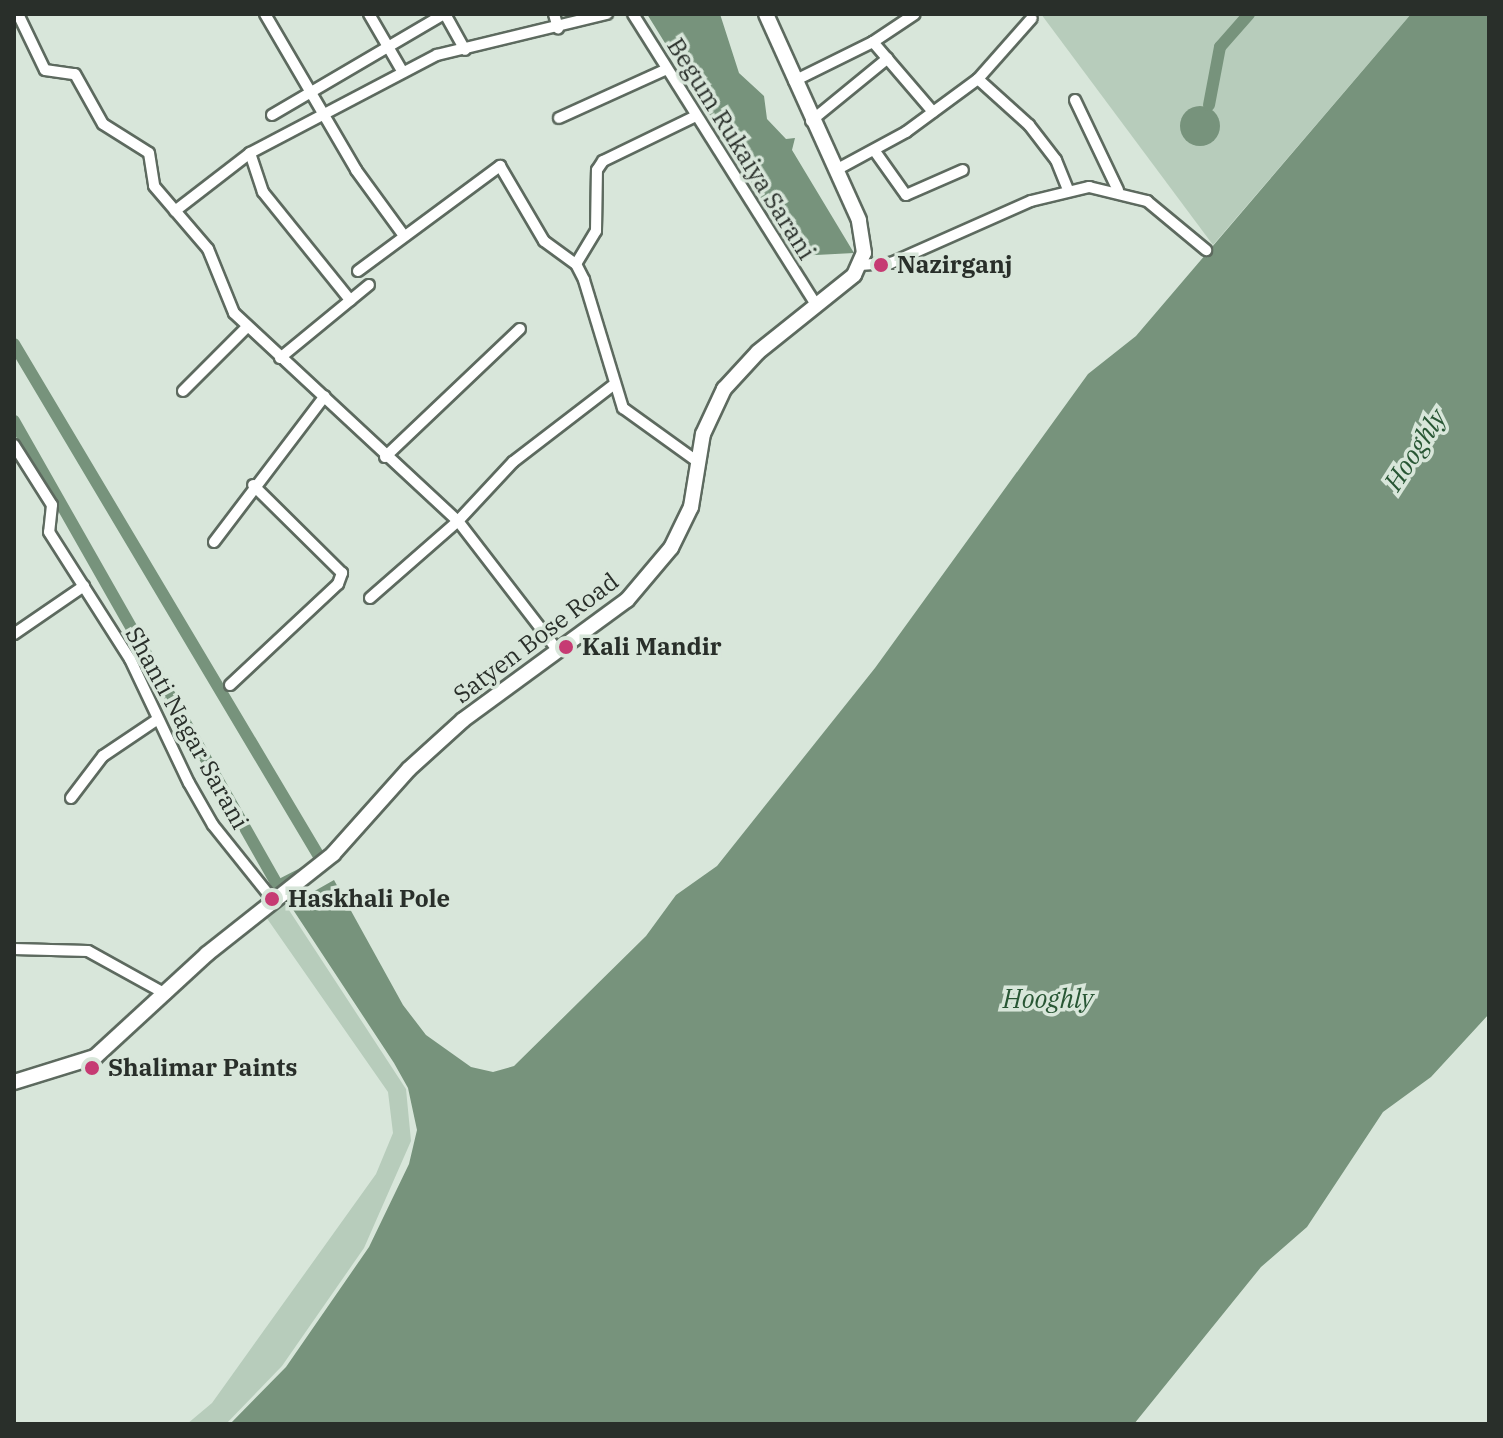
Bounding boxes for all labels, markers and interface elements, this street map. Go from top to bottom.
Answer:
street label: Begum Rukaiya Sarani [661,33,821,265]
place label: Nazirganj [897,251,1013,279]
marker: Nazirganj [872,256,890,274]
water label: Hooghly [1377,404,1453,496]
street label: Satyen Bose Road [448,567,624,709]
street label: Shanti Nagar Sarani [119,622,255,834]
place label: Kali Mandir [582,633,722,661]
marker: Kali Mandir [557,638,575,656]
place label: Haskhali Pole [288,885,450,913]
marker: Haskhali Pole [263,890,281,908]
water label: Hooghly [1003,983,1093,1015]
place label: Shalimar Paints [108,1054,297,1082]
marker: Shalimar Paints [83,1059,101,1077]

